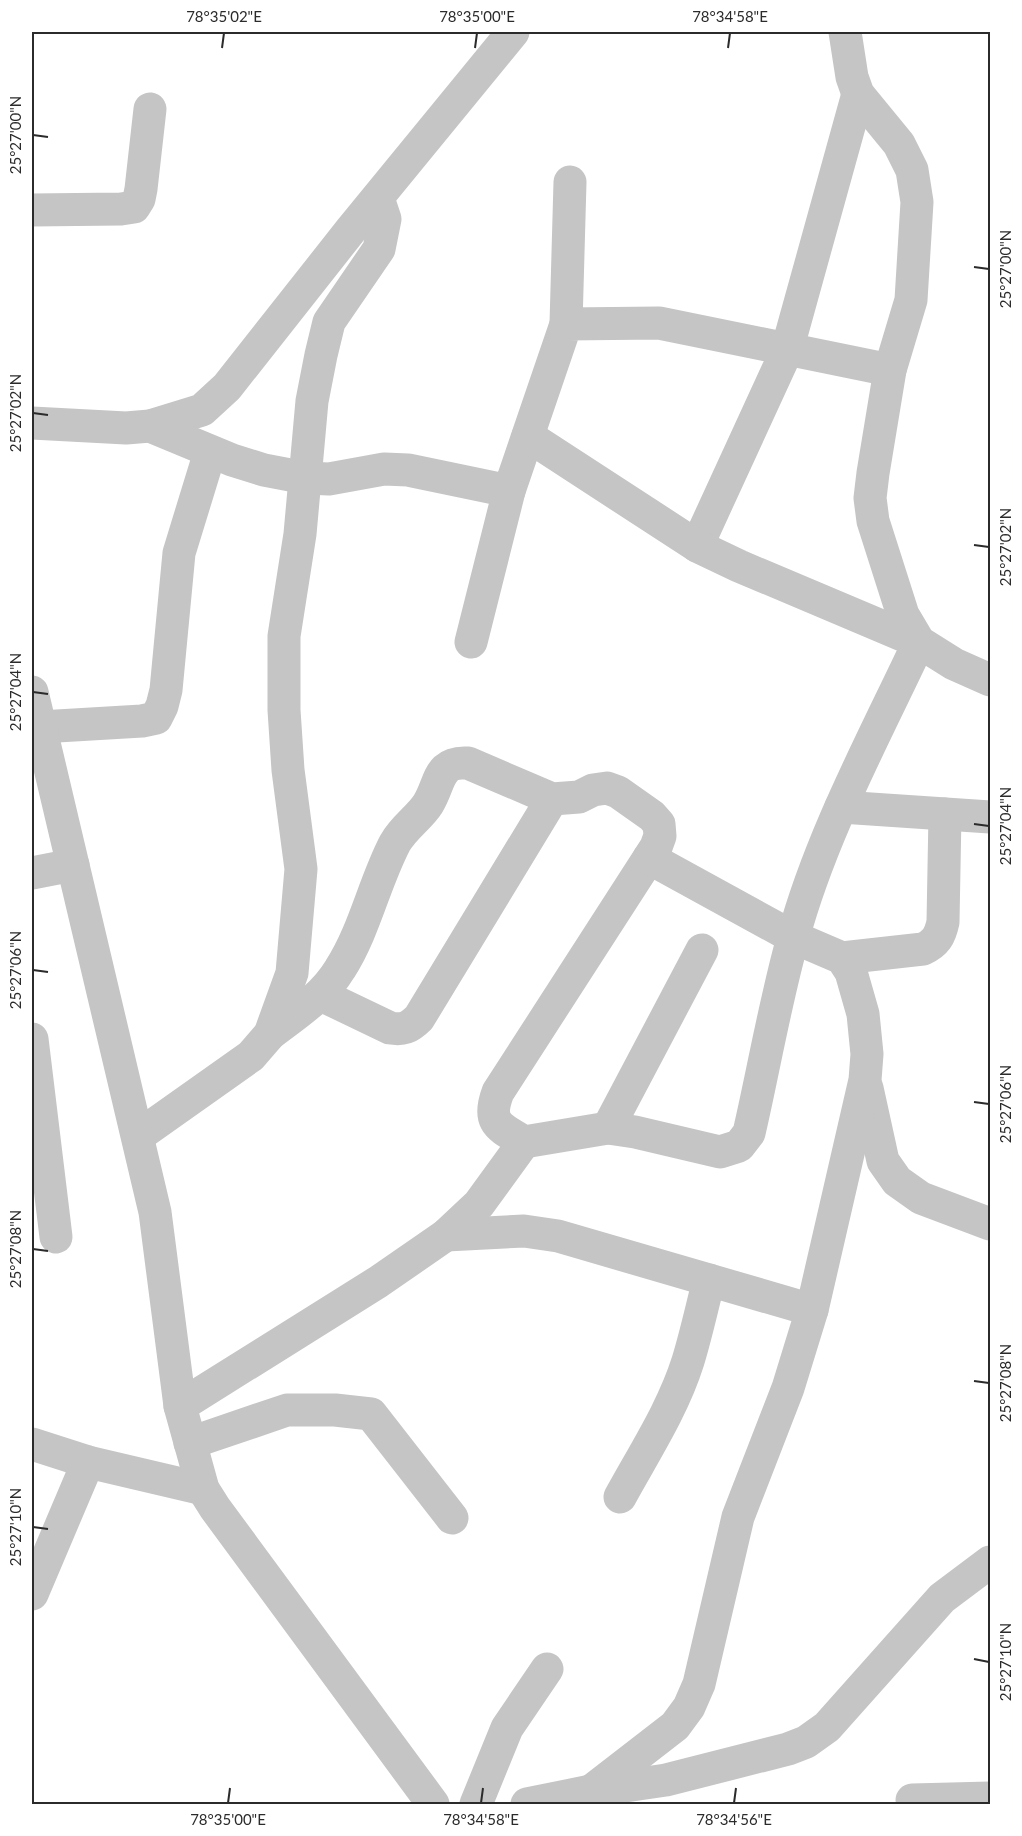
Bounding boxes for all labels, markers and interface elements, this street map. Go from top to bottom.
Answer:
text: 78°35'02"E [186,7,262,25]
text: 78°35'00"E [439,7,515,25]
text: 78°34'58"E [692,7,768,25]
text: 25°27'00"N [6,96,24,174]
text: 25°27'00"N [996,230,1014,308]
text: 25°27'02"N [6,374,24,452]
text: 25°27'02"N [996,508,1014,586]
text: 25°27'04"N [6,653,24,731]
text: 25°27'04"N [996,787,1014,865]
text: 25°27'06"N [6,931,24,1009]
text: 25°27'06"N [996,1065,1014,1143]
text: 25°27'08"N [6,1210,24,1288]
text: 25°27'08"N [996,1344,1014,1422]
text: 25°27'10"N [6,1488,24,1566]
text: 25°27'10"N [996,1623,1014,1701]
text: 78°35'00"E [190,1810,266,1828]
text: 78°34'58"E [443,1810,519,1828]
text: 78°34'56"E [696,1810,772,1828]

